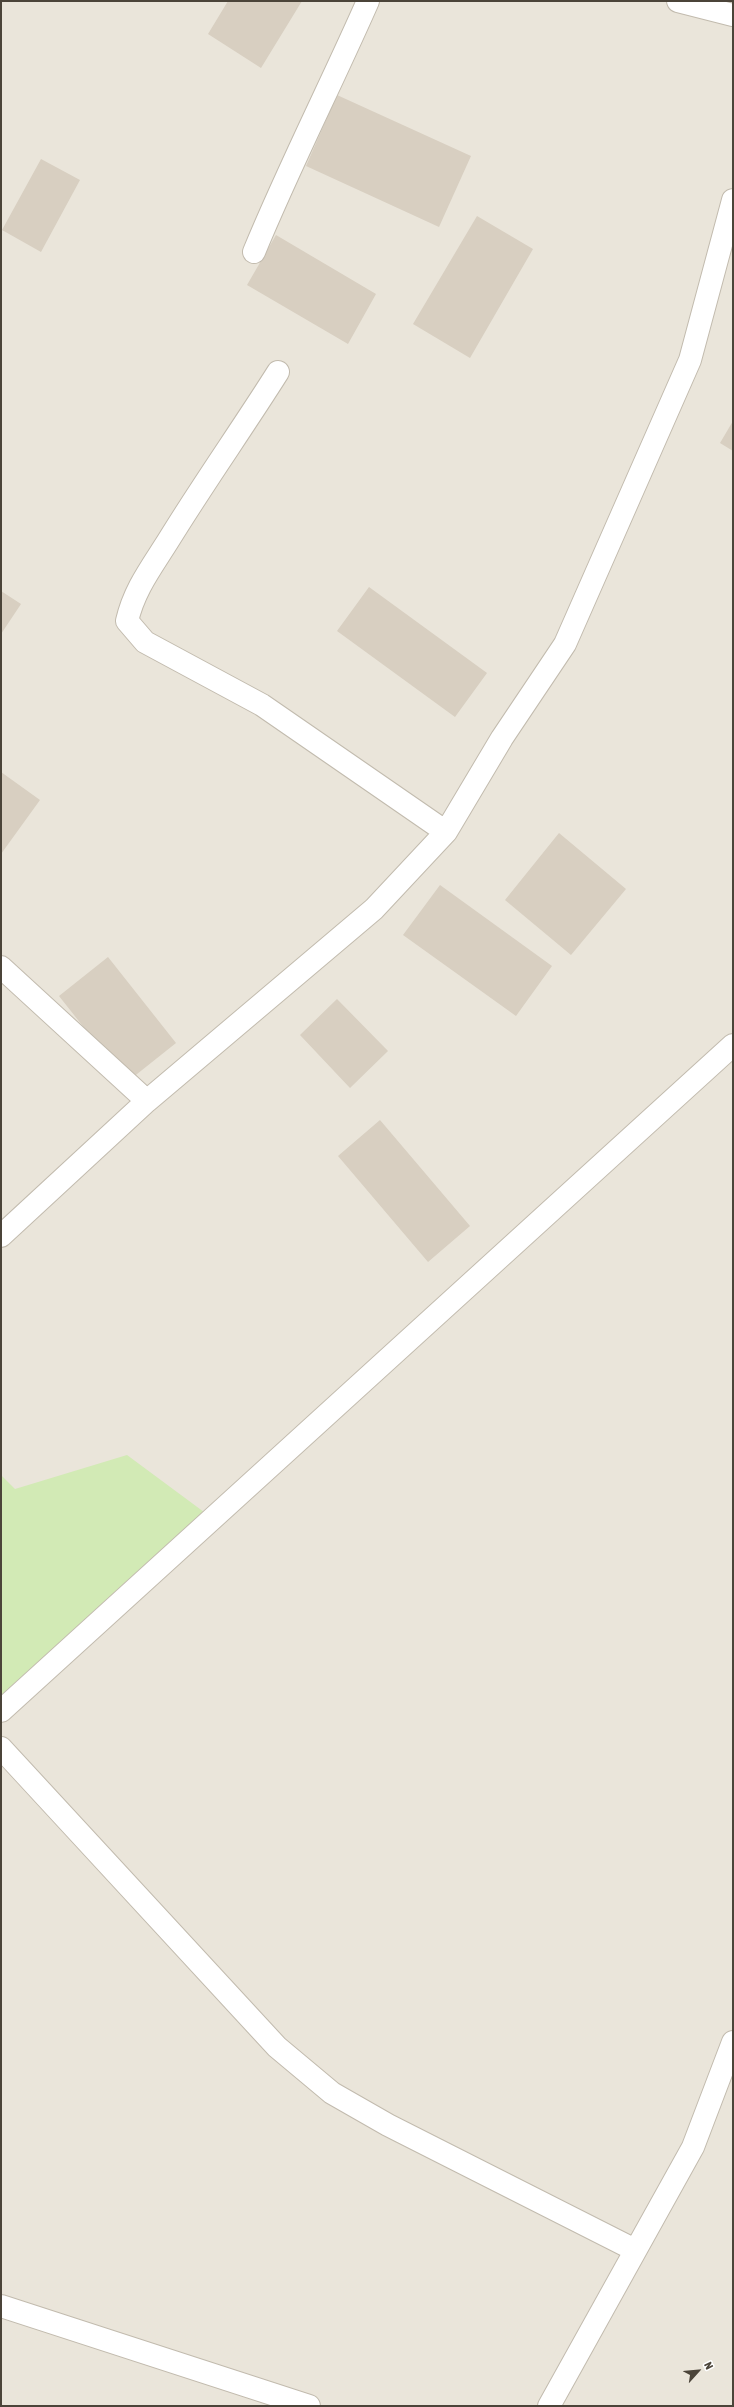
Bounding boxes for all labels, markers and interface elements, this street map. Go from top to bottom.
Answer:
north arrow [678,2351,718,2391]
text: N [702,2360,716,2371]

